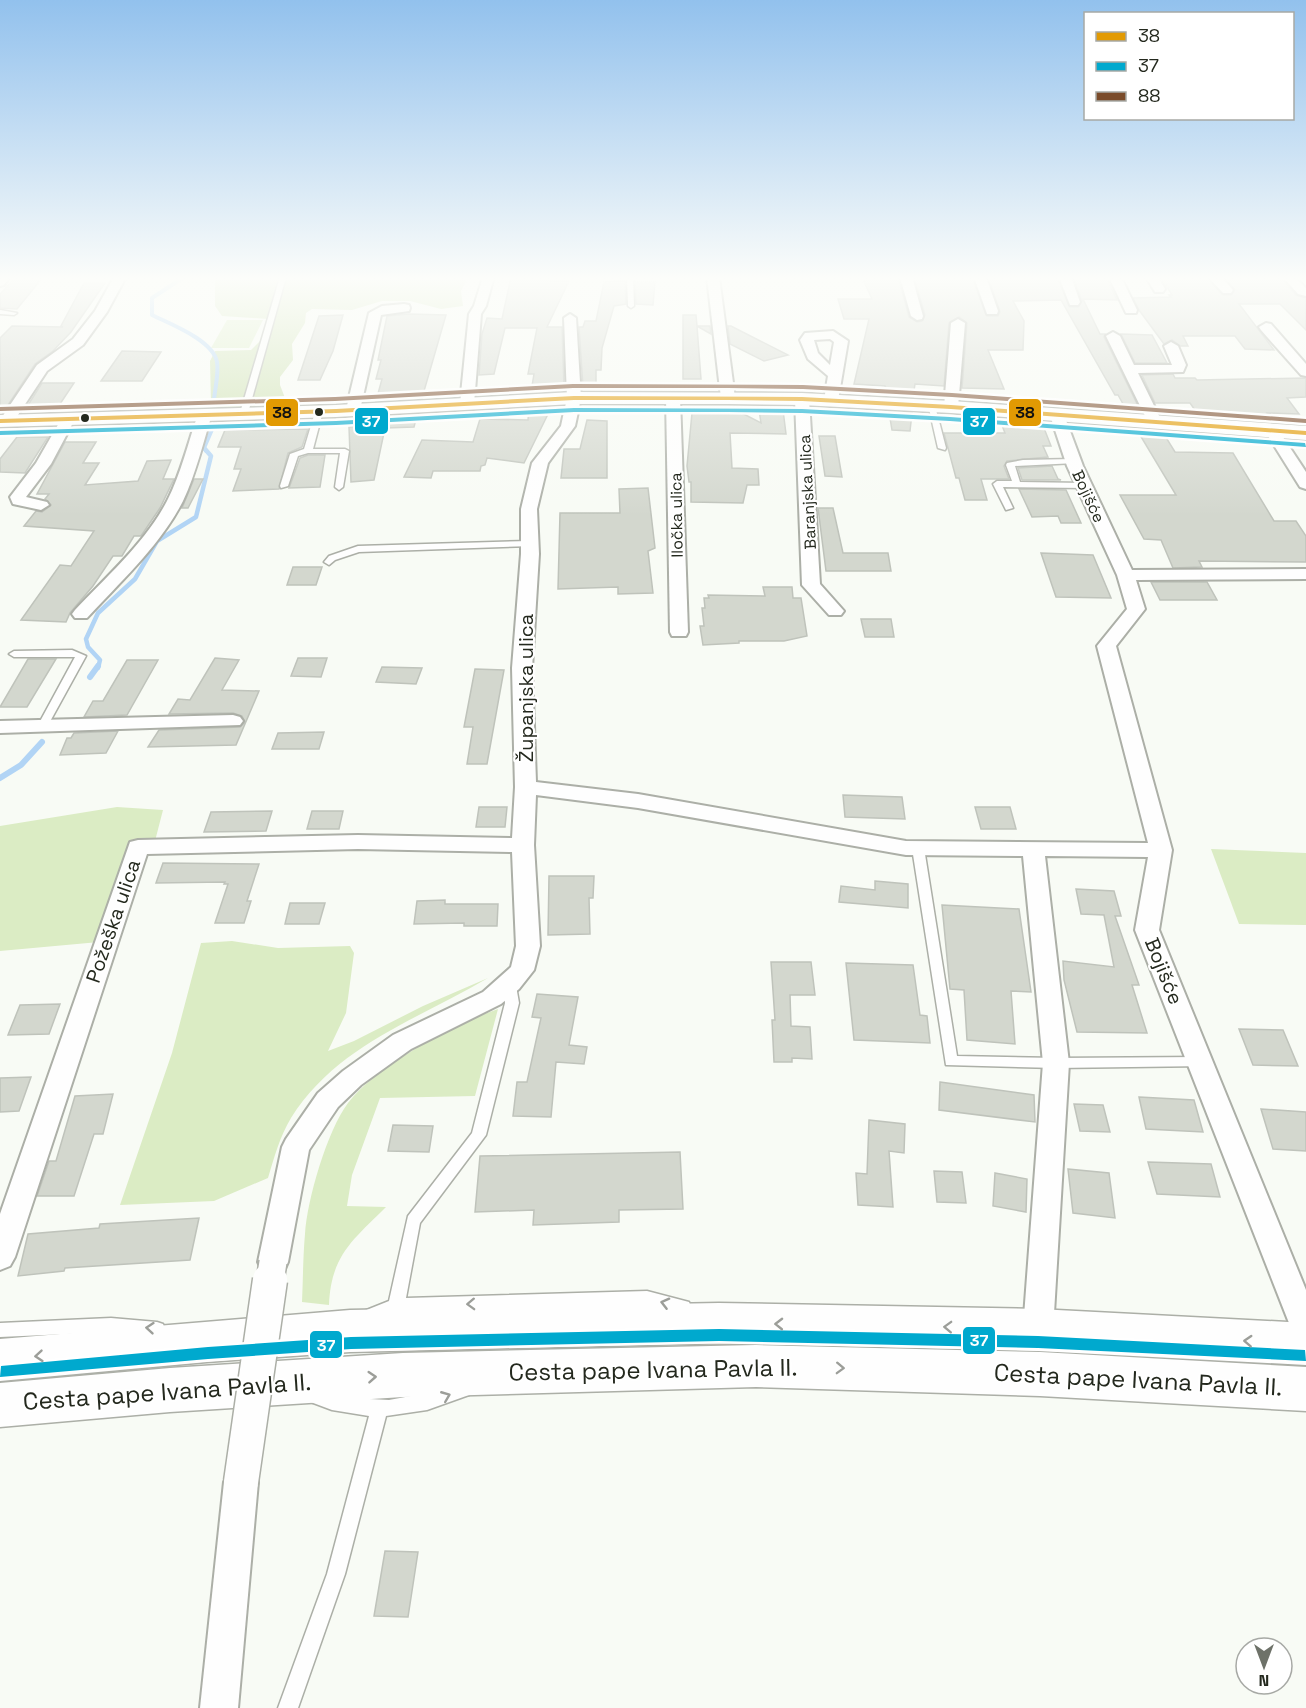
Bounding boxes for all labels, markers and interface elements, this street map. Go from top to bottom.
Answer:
legend [1084,12,1294,120]
text: 38 [1138,24,1160,47]
text: 37 [1138,54,1159,77]
text: 88 [1138,84,1160,107]
line badge: 38 [265,398,299,427]
line badge: 38 [1008,398,1042,427]
text: 38 [272,402,292,423]
text: 38 [1015,402,1035,423]
unlabelled marker [313,406,325,418]
line badge: 37 [354,407,389,435]
line badge: 37 [962,407,996,436]
text: 37 [362,411,380,432]
text: 37 [970,411,988,432]
unlabelled marker [79,412,91,424]
street label: Baranjska ulica [794,434,821,550]
street label: Bojišće [1067,466,1110,526]
street label: Iločka ulica [665,472,688,558]
street label: Županjska ulica [513,614,539,762]
street label: Požeška ulica [80,856,146,986]
street label: Bojišće [1139,934,1189,1008]
one-way arrow [466,1297,475,1310]
one-way arrow [660,1297,670,1310]
one-way arrow [775,1318,784,1330]
one-way arrow [943,1321,952,1334]
one-way arrow [146,1322,155,1335]
line badge: 37 [962,1326,996,1355]
line badge: 37 [309,1330,343,1359]
text: 37 [970,1330,988,1351]
text: 37 [317,1335,335,1356]
one-way arrow [1243,1335,1252,1348]
one-way arrow [35,1349,44,1362]
street label: Cesta pape Ivana Pavla II. [508,1351,798,1388]
street label: Cesta pape Ivana Pavla II. [993,1356,1283,1403]
one-way arrow [836,1362,845,1374]
street label: Cesta pape Ivana Pavla II. [22,1366,312,1417]
one-way arrow [368,1370,377,1383]
one-way arrow [440,1391,451,1403]
north arrow [1234,1636,1294,1696]
text: N [1259,1670,1269,1691]

